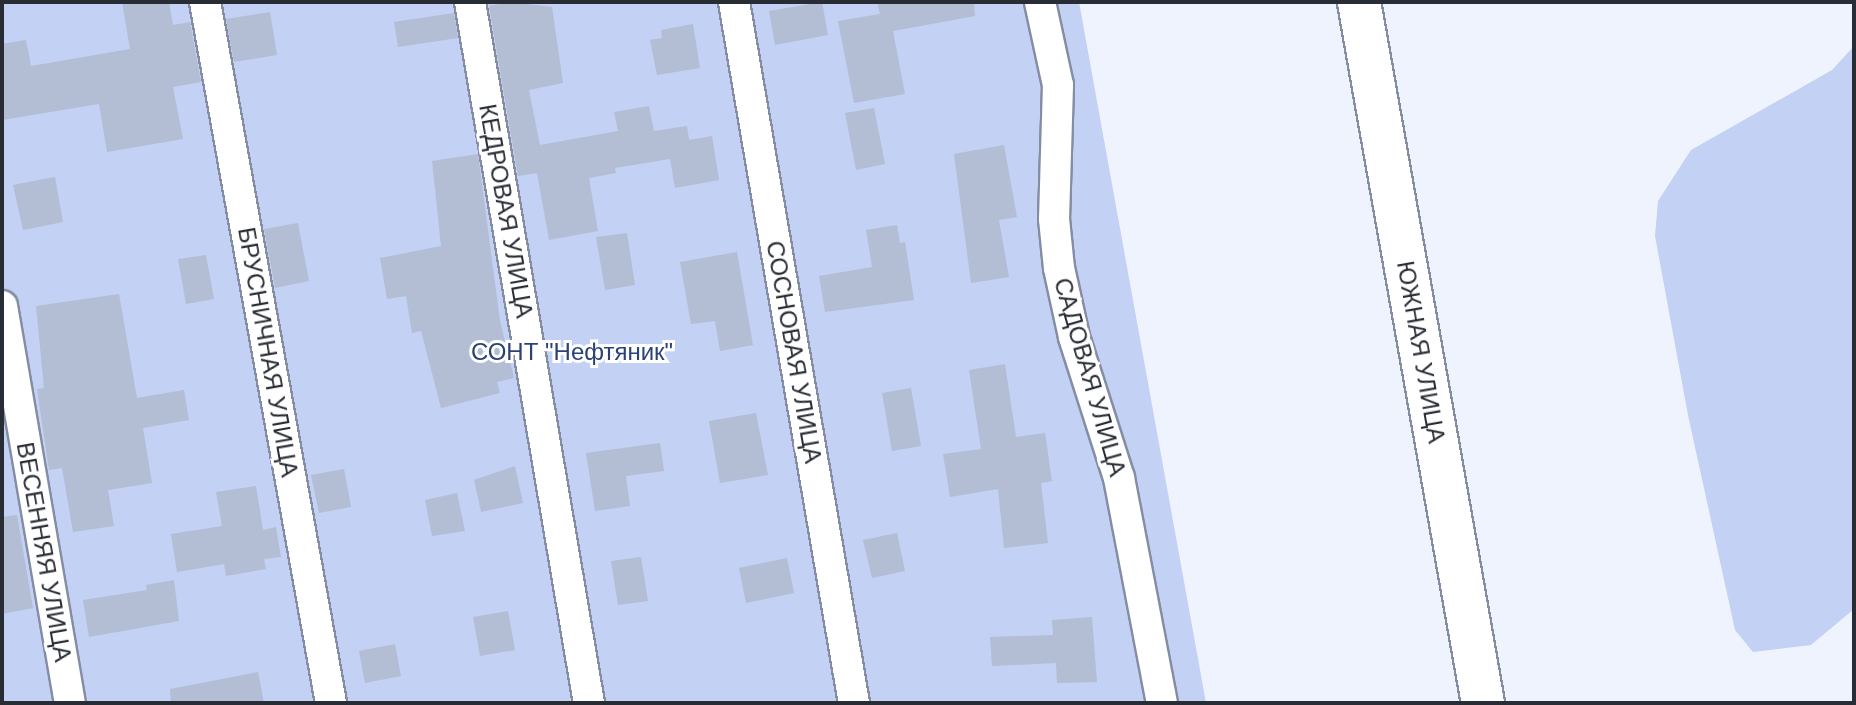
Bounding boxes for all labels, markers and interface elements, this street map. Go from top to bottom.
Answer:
street label: КЕДРОВАЯ УЛИЦА [473,102,539,320]
street label: БРУСНИЧНАЯ УЛИЦА [232,225,304,479]
street label: СОСНОВАЯ УЛИЦА [760,239,828,465]
street label: ЮЖНАЯ УЛИЦА [1391,259,1451,445]
street label: САДОВАЯ УЛИЦА [1048,275,1132,479]
park label: СОНТ "Нефтяник" [471,338,673,366]
street label: ВЕСЕННЯЯ УЛИЦА [10,440,78,664]

